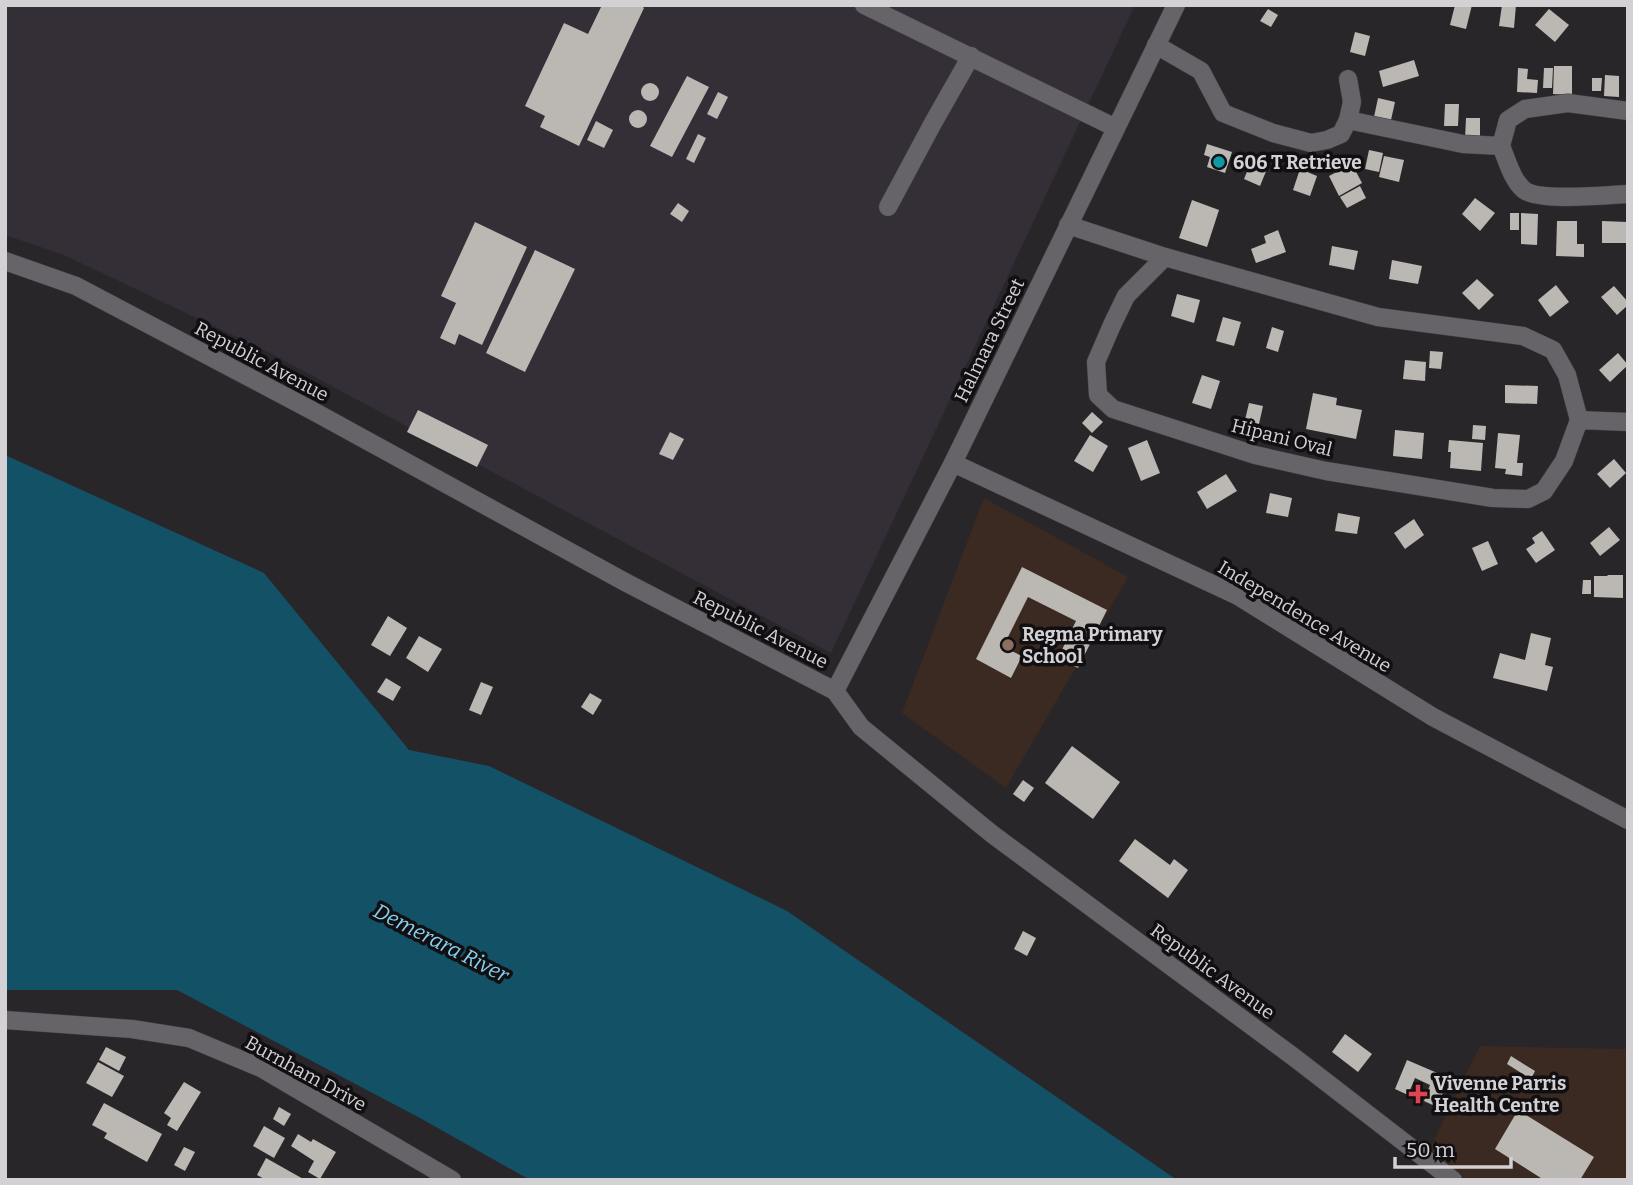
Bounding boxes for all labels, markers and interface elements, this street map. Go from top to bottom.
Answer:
place label: 606 T Retrieve [1233,151,1362,174]
marker: 606 T Retrieve [1211,154,1227,170]
street label: Halmara Street [950,274,1029,406]
street label: Republic Avenue [191,317,333,406]
street label: Hipani Oval [1229,414,1335,461]
street label: Independence Avenue [1214,556,1396,677]
street label: Republic Avenue [690,586,832,673]
place label: Regma Primary School [1022,623,1163,668]
marker: Regma Primary School [1000,637,1016,653]
water label: Demerara River [369,898,514,989]
street label: Republic Avenue [1146,919,1279,1024]
street label: Burnham Drive [241,1031,370,1116]
place label: Vivenne Parris Health Centre [1434,1072,1566,1117]
marker: Vivenne Parris Health Centre [1408,1084,1428,1104]
scale bar [1395,1126,1510,1170]
text: 50 m [1406,1137,1455,1163]

